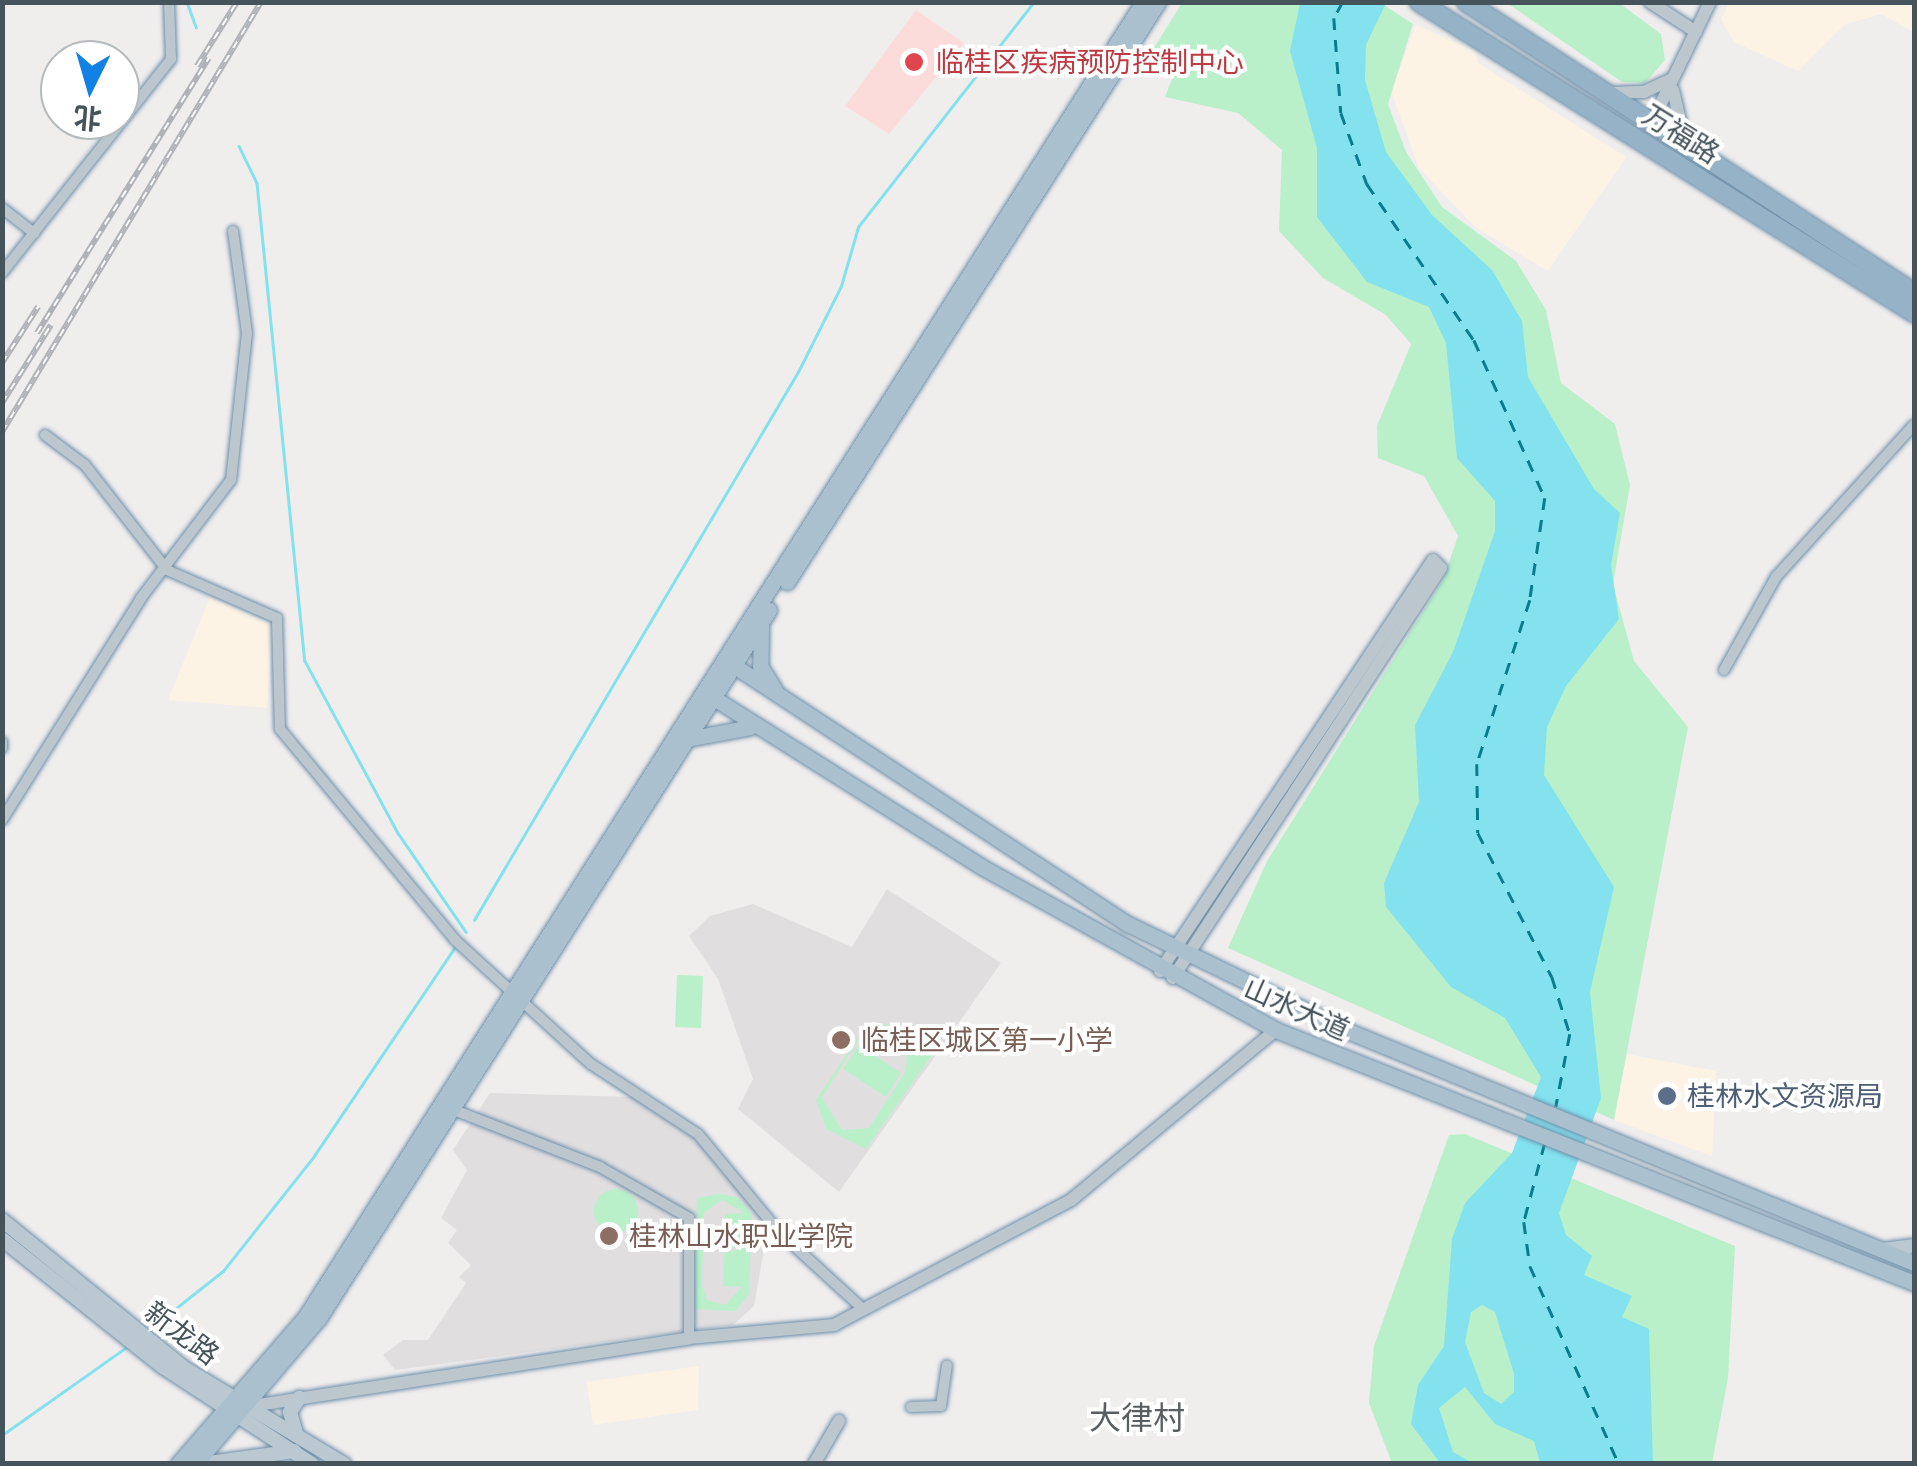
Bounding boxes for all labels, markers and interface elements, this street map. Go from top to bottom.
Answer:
north arrow [40,40,140,140]
place label: 临桂区疾病预防控制中心 [936,45,1244,79]
marker: 临桂区疾病预防控制中心 [901,49,927,75]
street label: 万福路 [1636,97,1726,171]
text: 北 [72,101,103,136]
street label: 山水大道 [1239,971,1355,1047]
place label: 临桂区城区第一小学 [861,1023,1113,1057]
marker: 临桂区城区第一小学 [830,1029,852,1051]
place label: 桂林水文资源局 [1687,1079,1883,1113]
marker: 桂林水文资源局 [1656,1085,1678,1107]
place label: 桂林山水职业学院 [629,1219,853,1253]
marker: 桂林山水职业学院 [598,1225,620,1247]
street label: 新龙路 [138,1294,226,1372]
district label: 大律村 [1089,1398,1185,1436]

